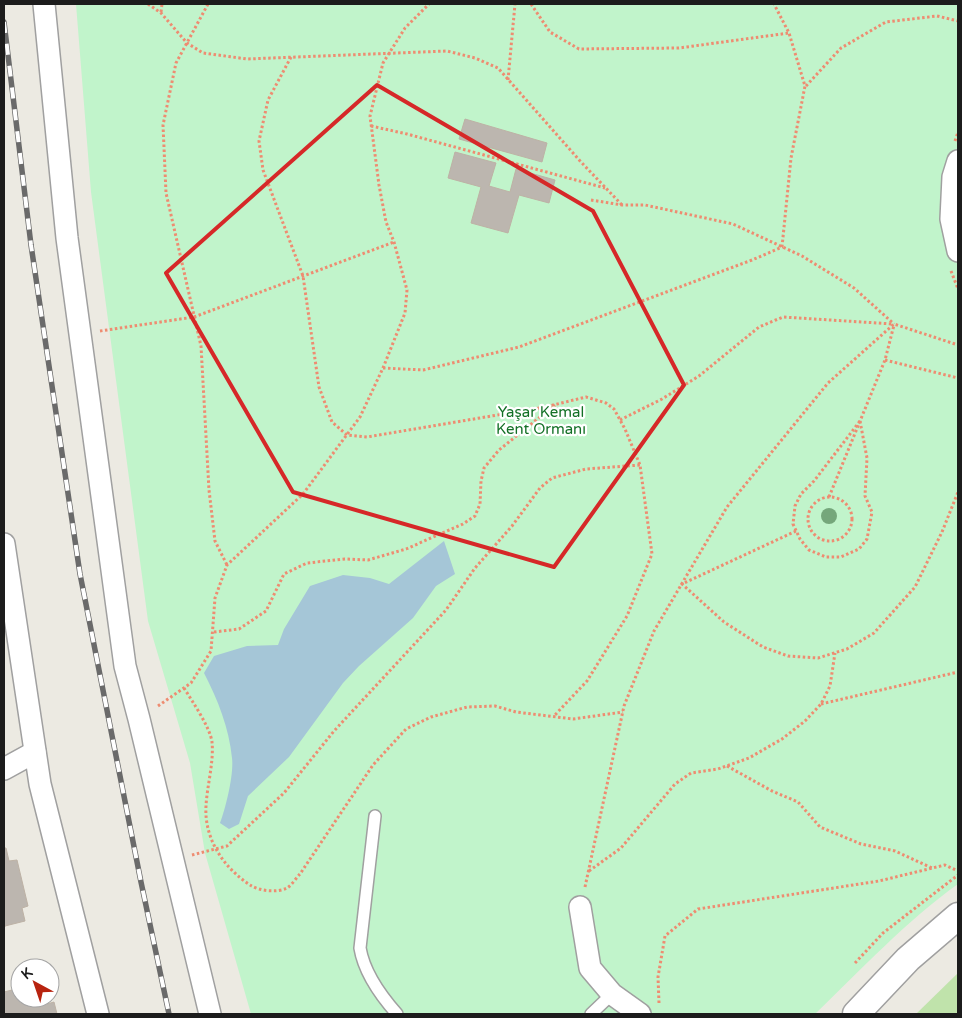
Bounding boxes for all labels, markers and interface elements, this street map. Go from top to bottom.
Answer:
park label: Yaşar Kemal Kent Ormanı [496,403,586,438]
north arrow [10,958,60,1008]
text: K [18,964,36,983]

